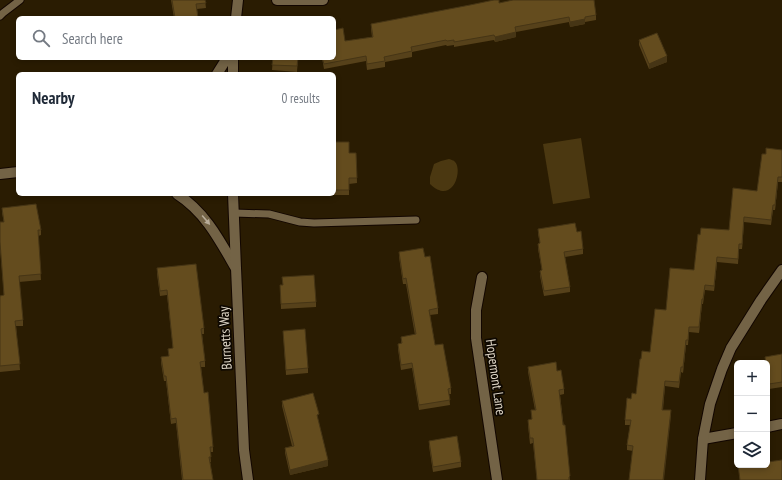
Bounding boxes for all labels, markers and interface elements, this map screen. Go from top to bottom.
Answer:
search box [16,16,336,60]
icon: search [30,27,52,49]
text: Search here [62,29,123,48]
text: Nearby [32,87,75,109]
text: 0 results [281,90,320,107]
one-way arrow [201,215,210,226]
street label: Burnetts Way [214,305,236,370]
street label: Hopemont Lane [482,338,510,416]
map controls [734,360,770,468]
button: + [734,360,770,396]
button: − [734,396,770,432]
button: layers [734,432,770,468]

